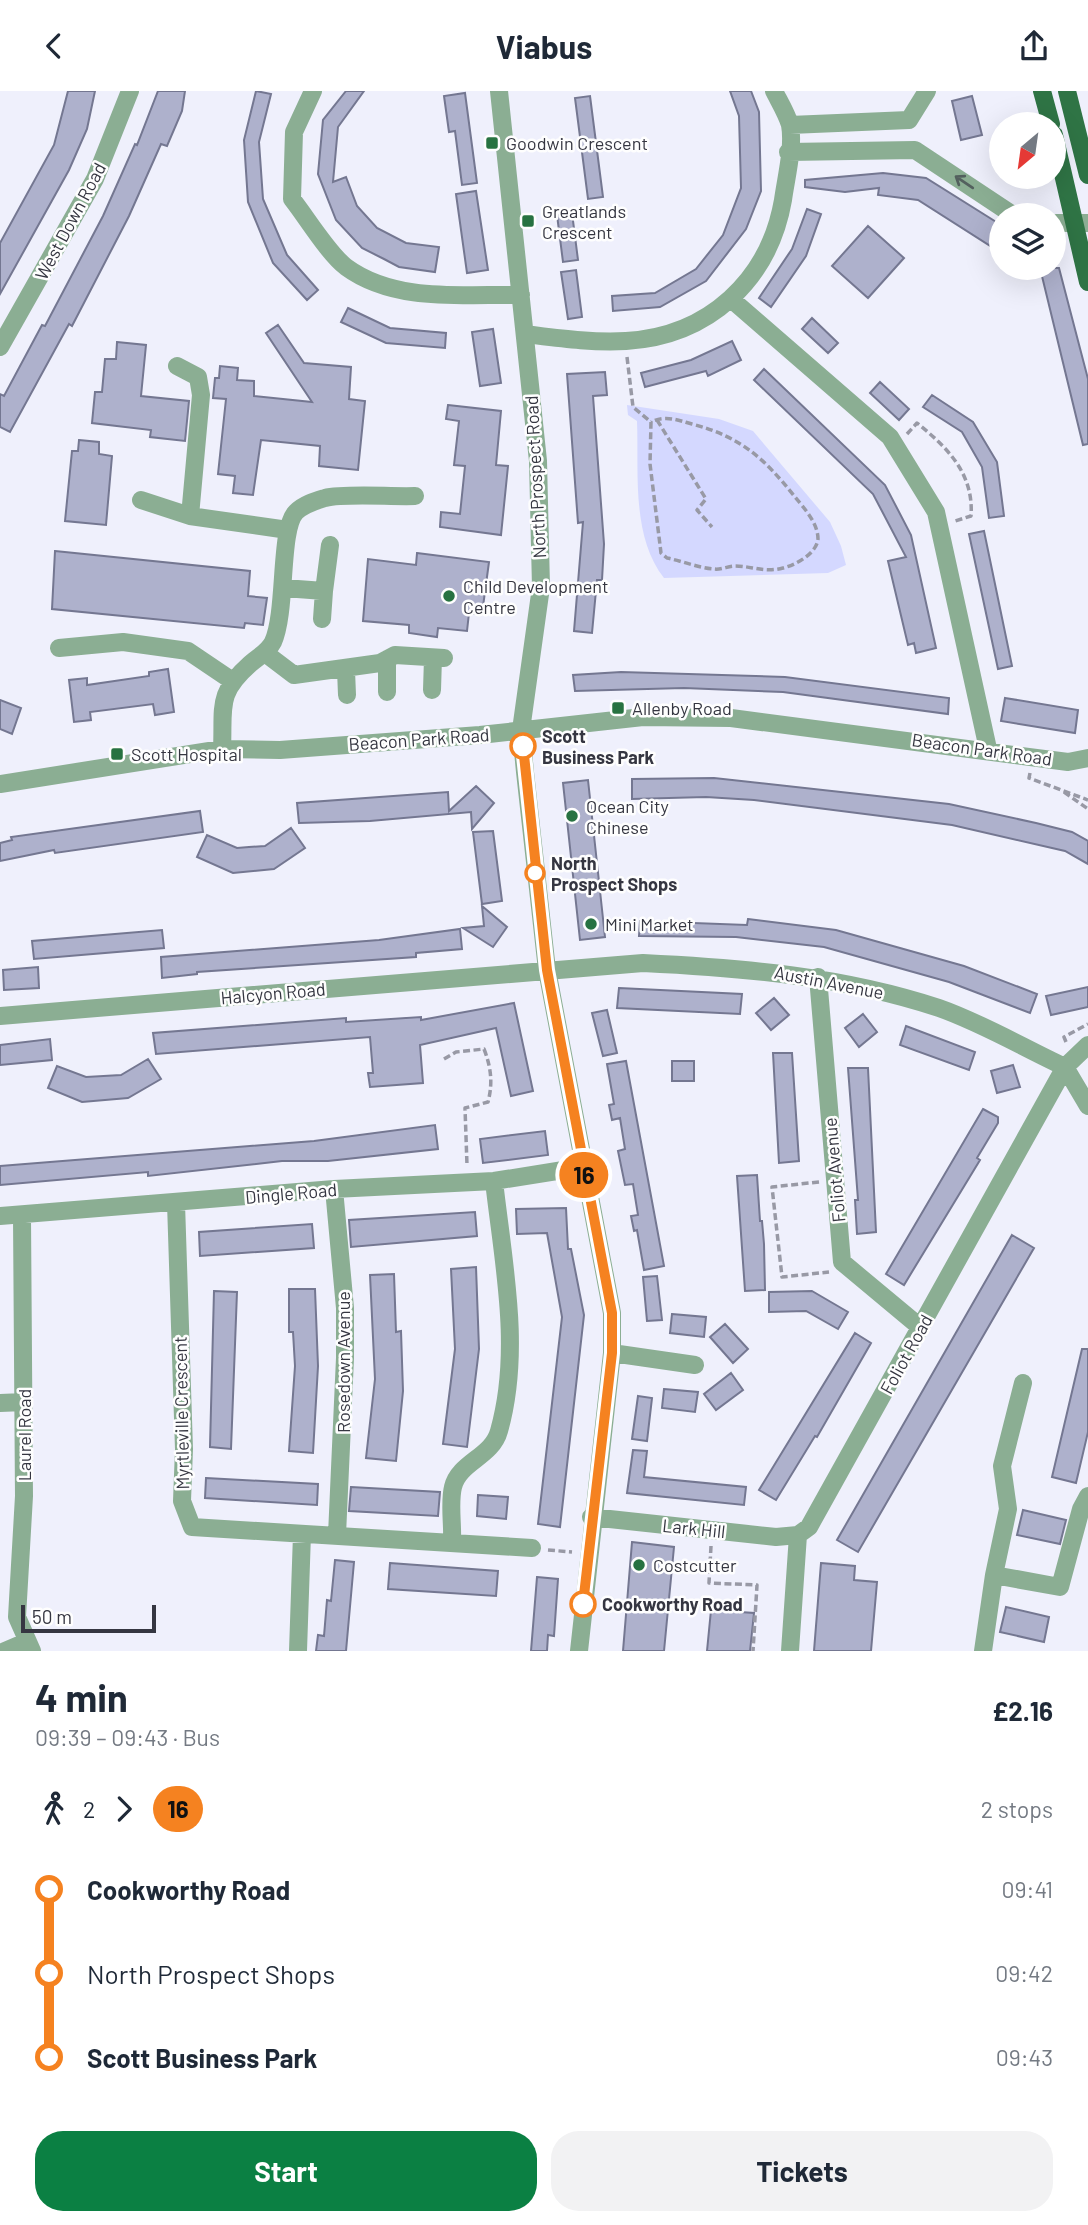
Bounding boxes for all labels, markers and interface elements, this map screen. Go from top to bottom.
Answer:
icon: back [35,27,73,65]
text: Viabus [496,27,592,65]
icon: share [1015,27,1053,65]
north arrow [989,112,1066,189]
map controls [989,112,1066,280]
place label: Goodwin Crescent [506,132,648,154]
marker: Goodwin Crescent [484,135,500,151]
street label: West Down Road [30,159,110,283]
one-way arrow [955,175,974,189]
place label: Greatlands Crescent [542,200,626,243]
button: layers [989,203,1066,280]
marker: Greatlands Crescent [520,213,536,229]
street label: North Prospect Road [520,395,550,559]
place label: Child Development Centre [463,575,609,618]
marker: Child Development Centre [441,588,457,604]
place label: Allenby Road [632,697,732,719]
marker: Allenby Road [610,700,626,716]
street label: Beacon Park Road [348,723,490,755]
place label: Scott Business Park [542,725,655,768]
street label: Beacon Park Road [911,728,1053,770]
marker: Scott Business Park [510,733,536,759]
place label: Scott Hospital [131,743,242,765]
marker: Scott Hospital [109,746,125,762]
place label: Ocean City Chinese [586,795,669,838]
marker: Ocean City Chinese [564,808,580,824]
place label: North Prospect Shops [551,852,677,895]
marker: North Prospect Shops [525,863,545,883]
place label: Mini Market [605,913,694,935]
marker: Mini Market [583,916,599,932]
street label: Austin Avenue [772,961,886,1003]
street label: Halcyon Road [220,977,326,1009]
street label: Foliot Avenue [818,1117,850,1223]
line badge: 16 [552,1152,616,1198]
text: 16 [573,1160,595,1189]
street label: Dingle Road [244,1178,338,1208]
street label: Rosedown Avenue [332,1291,354,1433]
street label: Foliot Road [875,1310,937,1398]
street label: Myrtleville Crescent [169,1336,193,1490]
street label: Laurel Road [13,1389,35,1481]
street label: Lark Hill [661,1514,727,1542]
place label: Costcutter [653,1554,737,1576]
marker: Costcutter [631,1557,647,1573]
marker: Cookworthy Road [570,1591,596,1617]
place label: Cookworthy Road [602,1593,743,1615]
scale bar [21,1602,156,1634]
text: 50 m [32,1605,72,1628]
text: 4 min [35,1674,128,1720]
text: £2.16 [992,1695,1053,1726]
text: 09:39 – 09:43 · Bus [35,1723,220,1751]
icon: walk [35,1790,73,1828]
icon: forward [105,1790,143,1828]
text: 16 [167,1794,189,1823]
text: 2 [83,1795,95,1823]
text: 2 stops [981,1795,1053,1823]
text: Cookworthy Road [87,1874,290,1905]
text: 09:41 [1002,1875,1053,1903]
text: North Prospect Shops [87,1958,335,1989]
text: 09:42 [995,1959,1053,1987]
text: Scott Business Park [87,2042,317,2073]
text: 09:43 [996,2043,1053,2071]
button: Start [35,2131,537,2211]
button: Tickets [551,2131,1053,2211]

